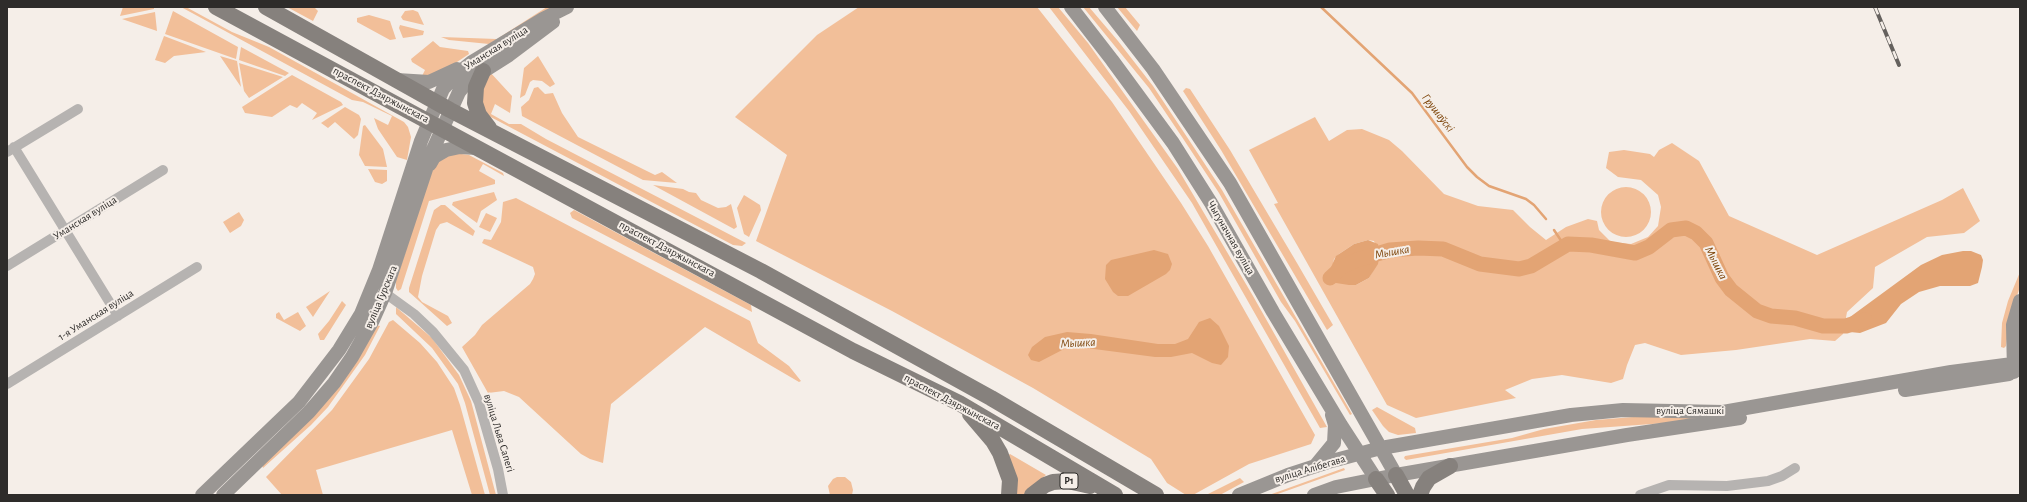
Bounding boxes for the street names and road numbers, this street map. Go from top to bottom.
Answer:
street label: Уманская вуліца [462,23,530,73]
street label: праспект Дзяржынскага [331,64,431,126]
street label: Уманская вуліца [51,193,119,243]
street label: Чыгуначная вуліца [1204,199,1258,277]
street label: праспект Дзяржынскага [617,218,717,280]
street label: вуліца Гурскага [362,264,400,330]
street label: 1-я Уманская вуліца [56,287,136,343]
street label: праспект Дзяржынскага [902,371,1002,433]
street label: вуліца Льва Сапегі [481,392,517,474]
street label: вуліца Сямашкі [1656,404,1724,418]
street label: вуліца Алібегава [1273,452,1347,486]
road number: Р1 [1060,473,1078,489]

